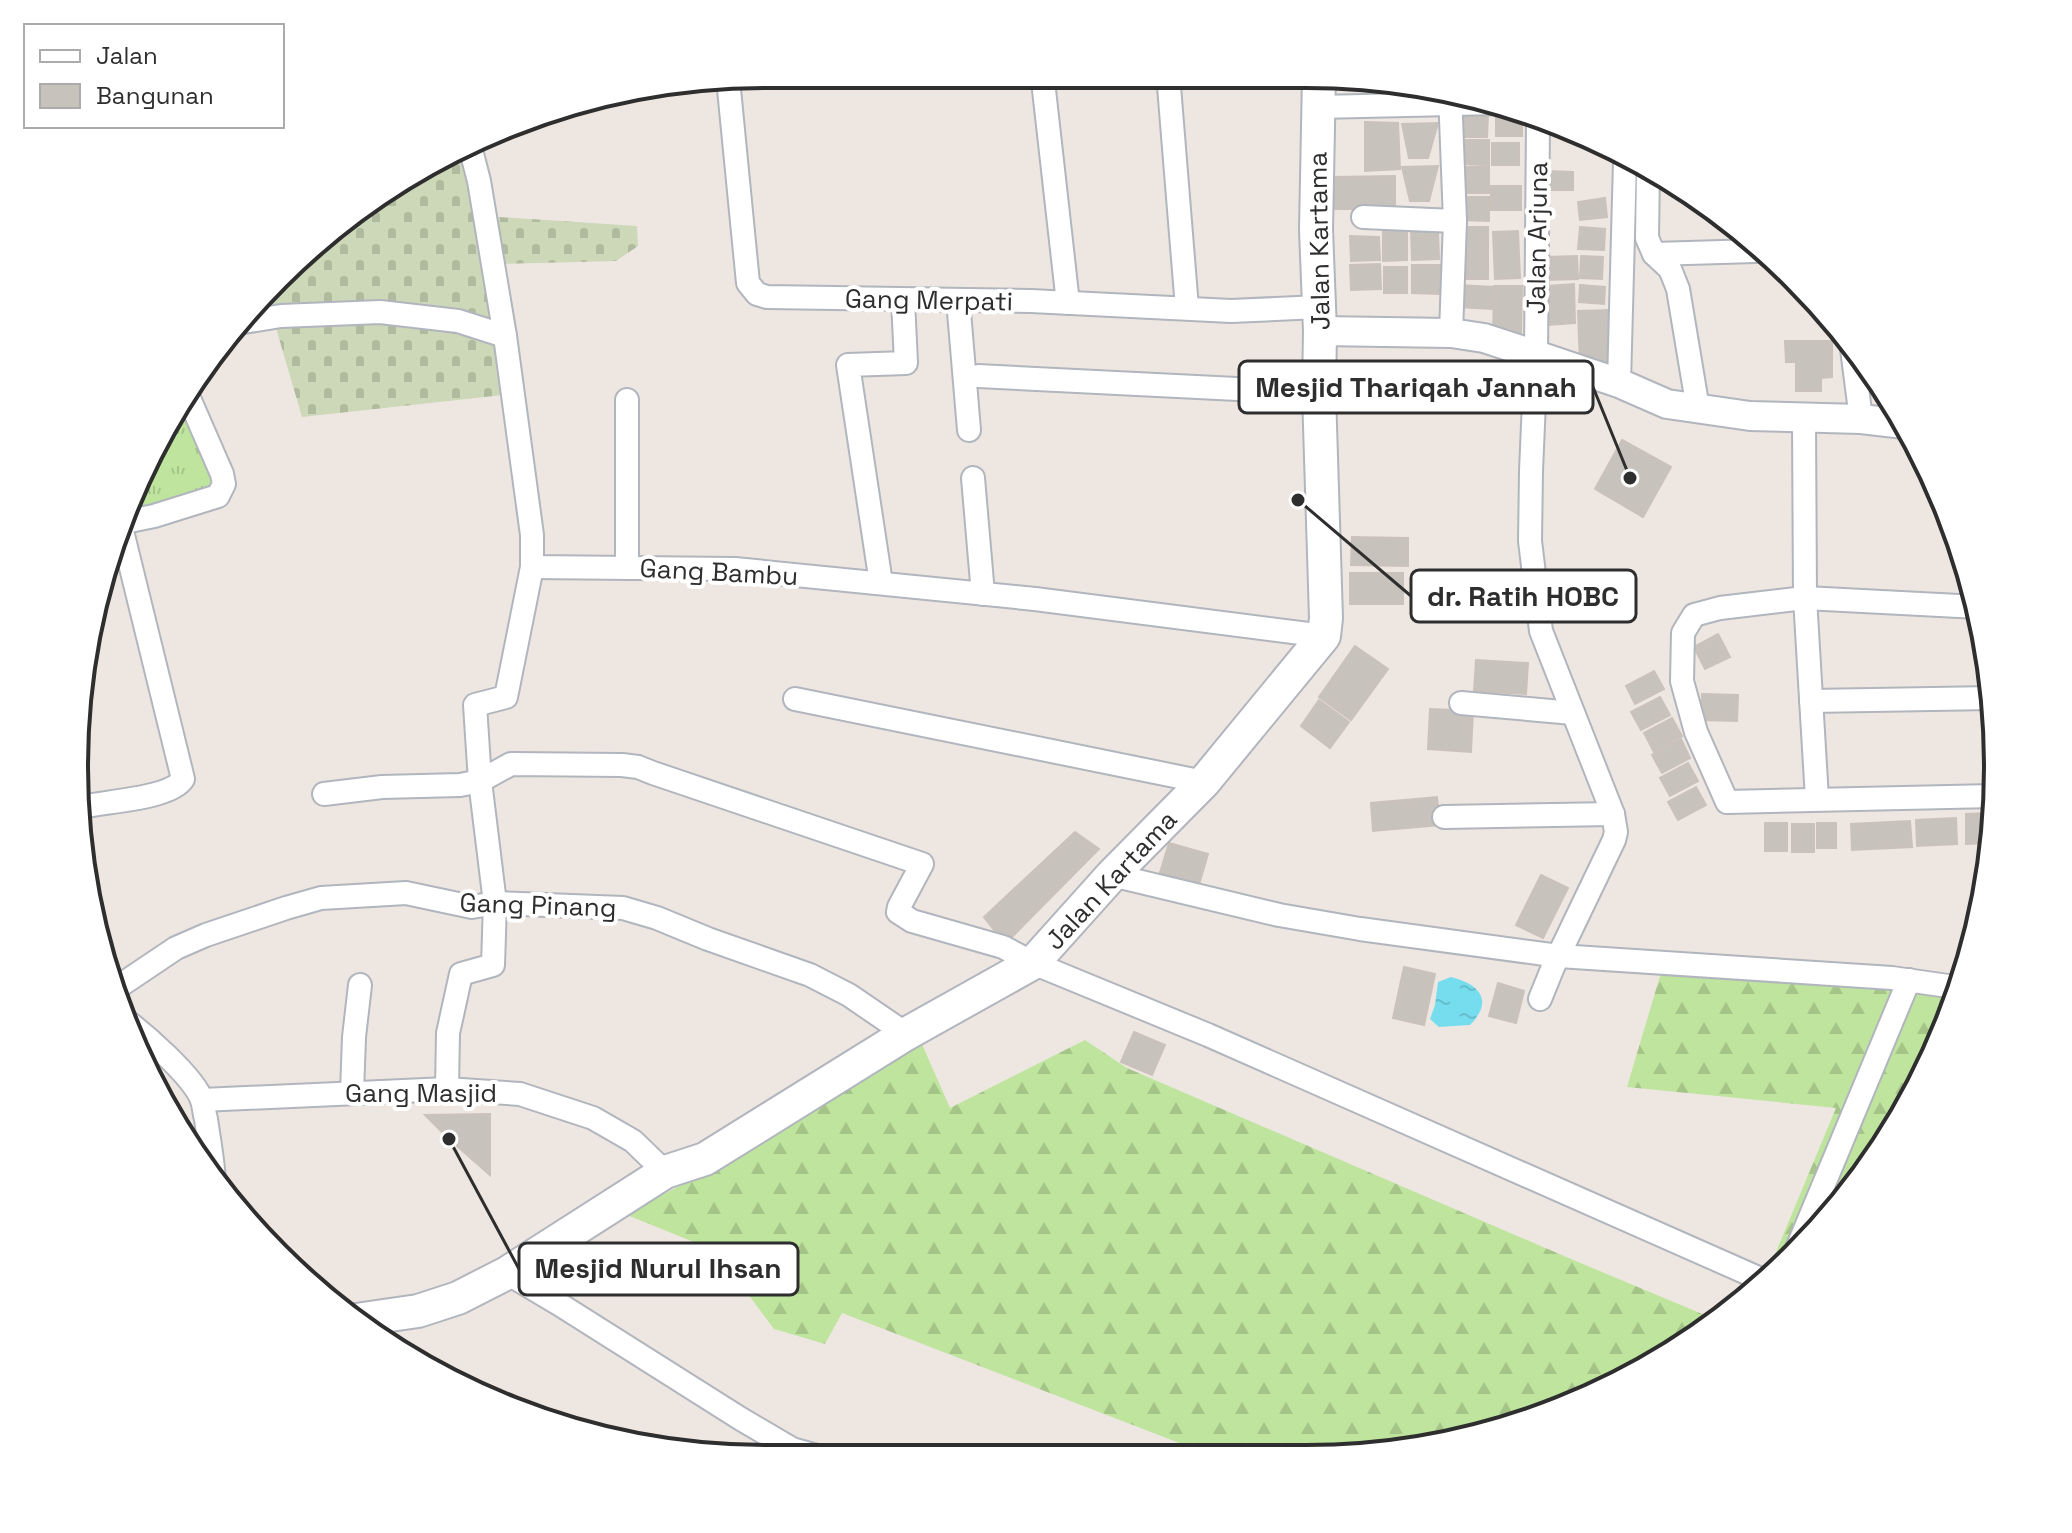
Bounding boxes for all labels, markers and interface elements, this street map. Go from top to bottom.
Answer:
legend [24,24,284,128]
text: Jalan [96,40,158,71]
text: Bangunan [96,80,214,111]
street label: Jalan Kartama [1300,151,1338,331]
street label: Jalan Arjuna [1519,161,1555,315]
street label: Gang Merpati [845,282,1013,318]
callout: Mesjid Thariqah Jannah [1239,361,1593,413]
text: Mesjid Thariqah Jannah [1255,369,1577,405]
street label: Gang Bambu [639,551,799,593]
callout: dr. Ratih HOBC [1411,570,1636,622]
text: dr. Ratih HOBC [1427,578,1619,614]
street label: Jalan Kartama [1038,803,1184,957]
street label: Gang Pinang [459,885,617,925]
street label: Gang Masjid [345,1076,497,1110]
callout: Mesjid Nurul Ihsan [519,1243,798,1295]
text: Mesjid Nurul Ihsan [535,1250,782,1286]

